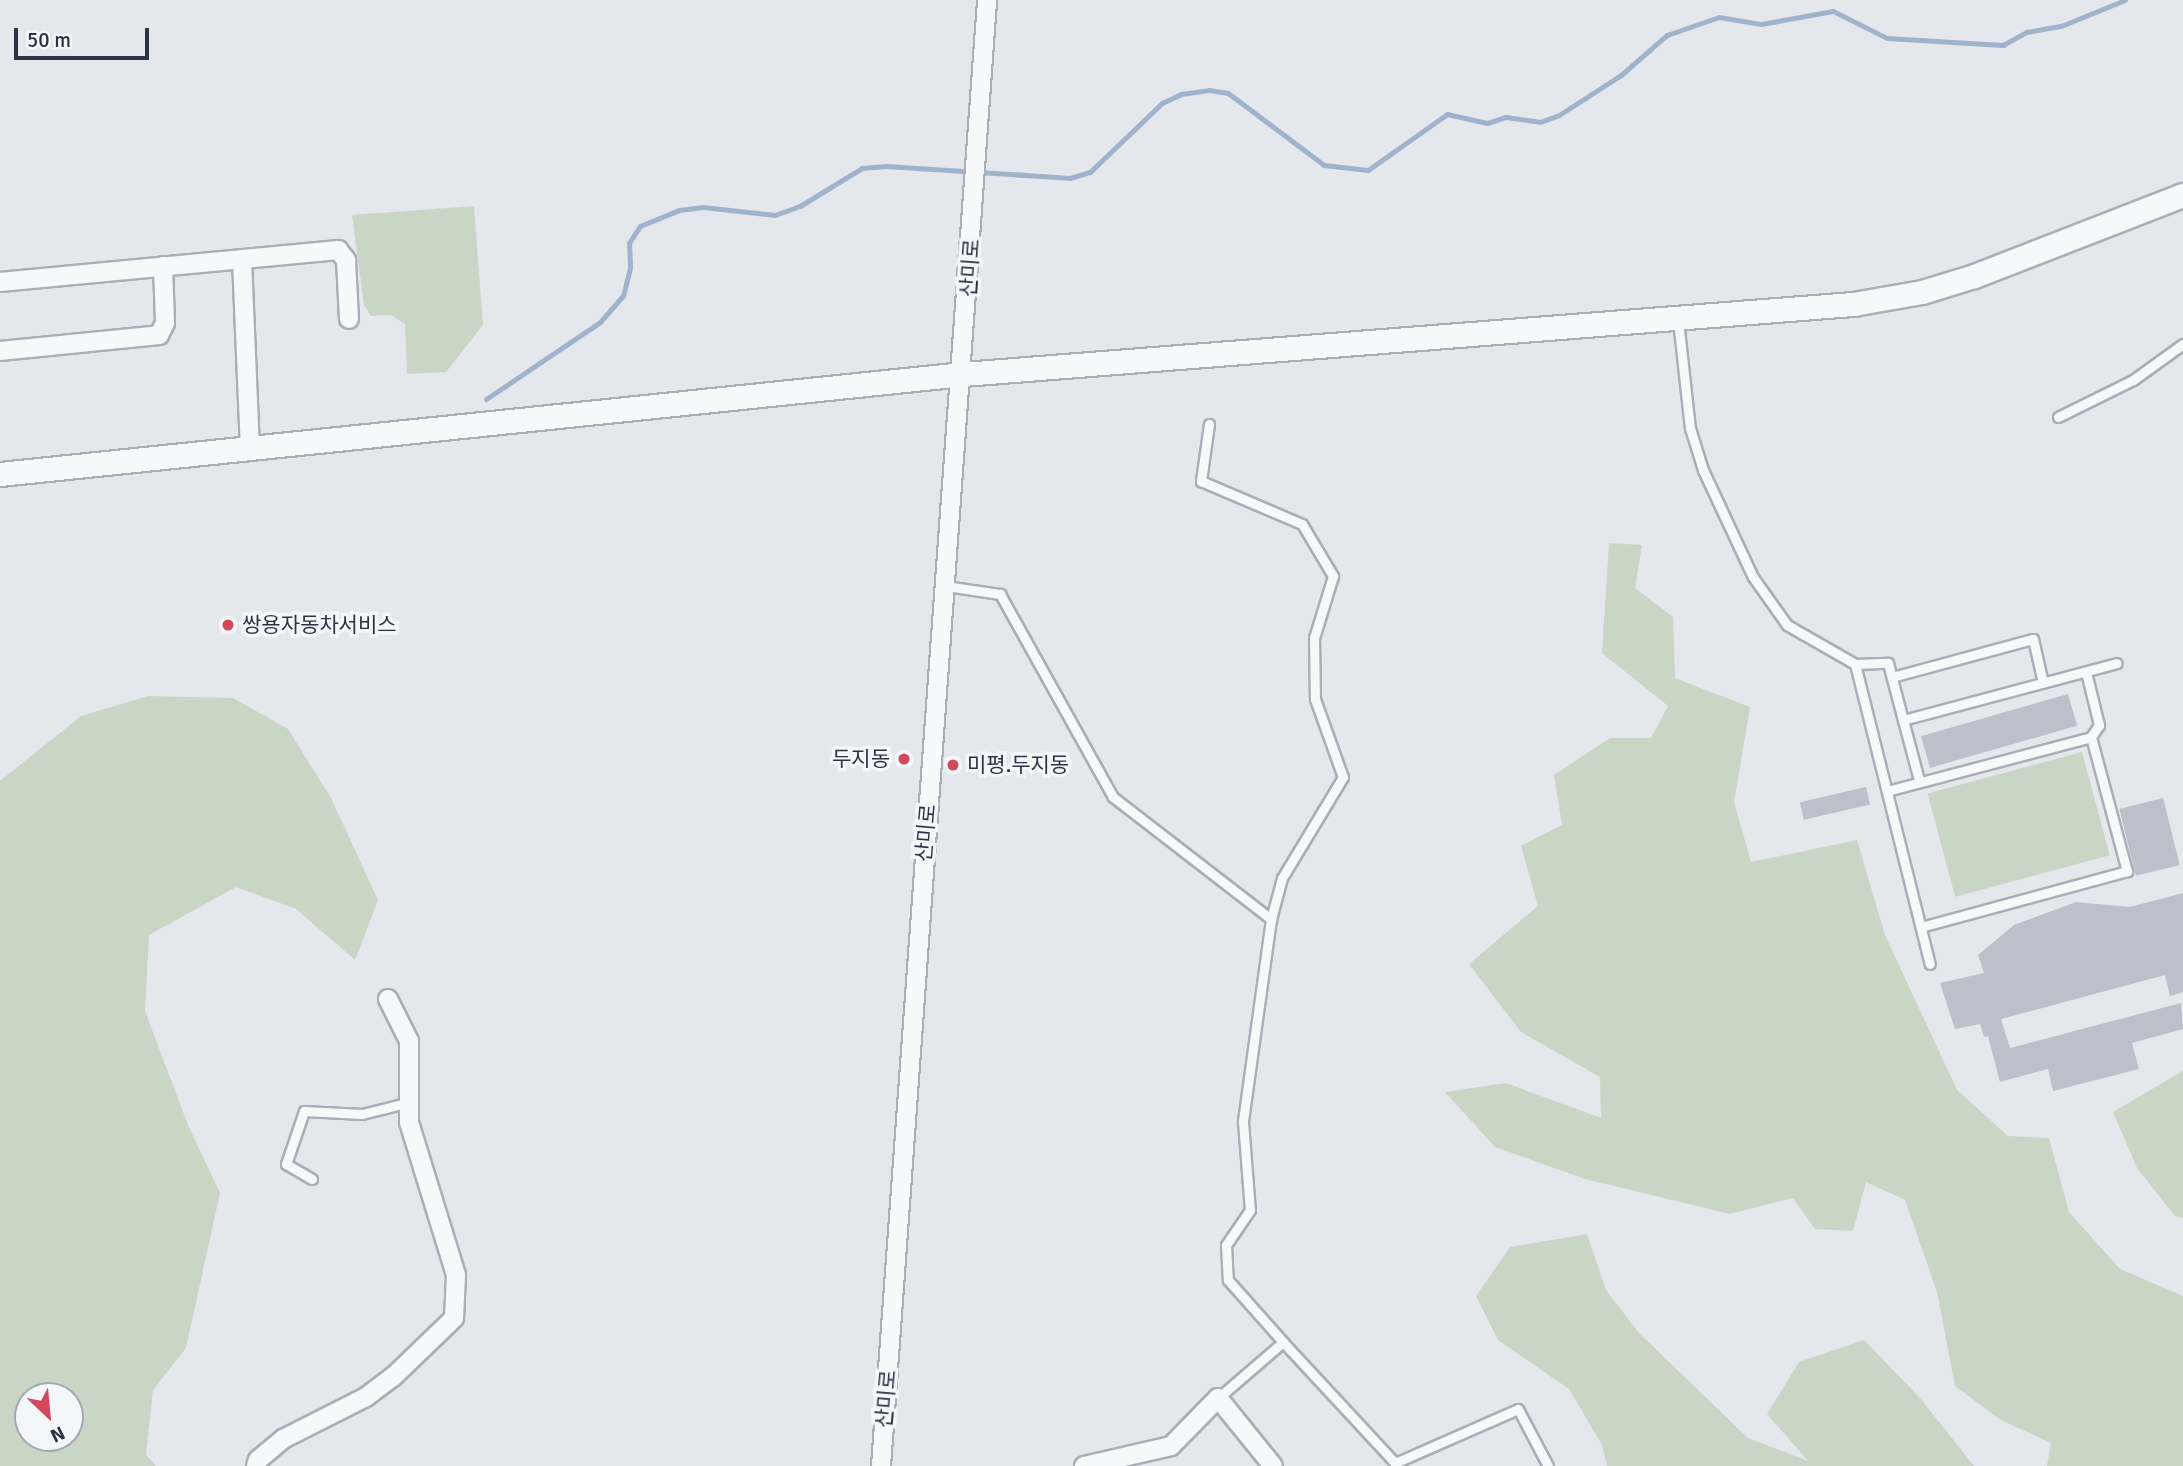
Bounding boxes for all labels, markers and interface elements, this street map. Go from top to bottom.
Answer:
scale bar [18,14,152,58]
text: 50 m [27,27,71,53]
street label: 산미로 [955,238,985,298]
place label: 쌍용자동차서비스 [242,612,397,638]
marker: 쌍용자동차서비스 [220,617,236,633]
place label: 두지동 [832,746,890,772]
marker: 두지동 [896,751,912,767]
place label: 미평.두지동 [967,752,1069,778]
marker: 미평.두지동 [945,757,961,773]
street label: 산미로 [911,803,941,863]
street label: 산미로 [871,1369,901,1429]
north arrow [14,1382,84,1452]
text: N [46,1420,69,1448]

